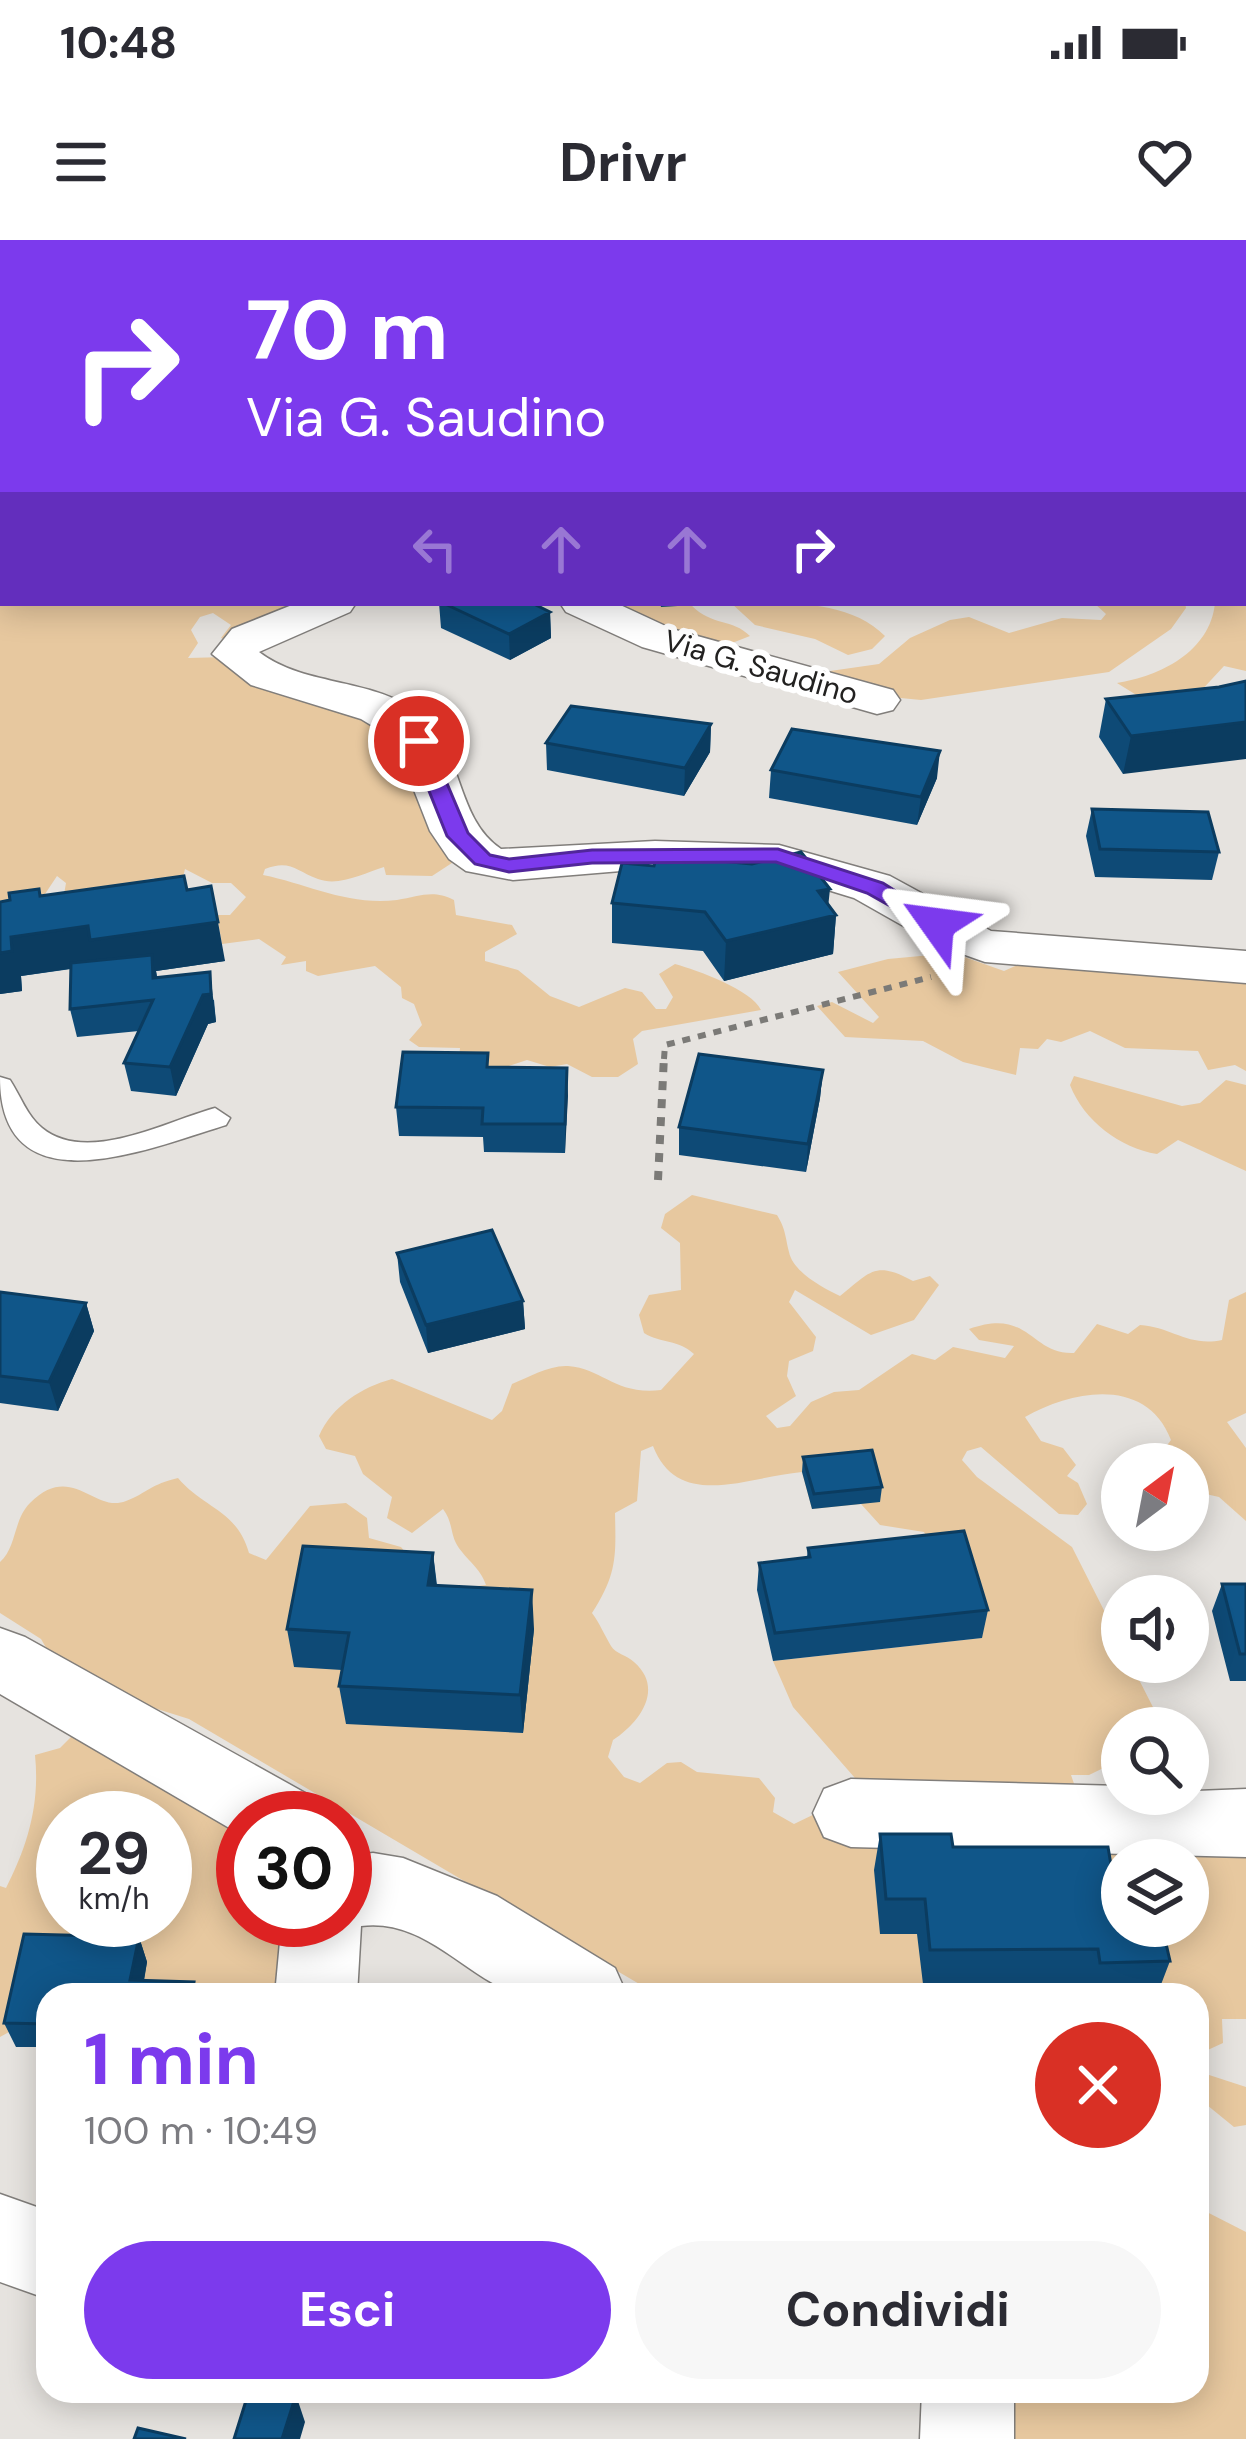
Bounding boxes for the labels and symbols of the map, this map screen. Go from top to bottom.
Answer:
street label: Via G. Saudino [659,621,863,713]
pin [368,690,470,792]
position arrow [874,861,1000,987]
north arrow [1101,1443,1209,1551]
speed limit sign: 30 [216,1791,372,1947]

